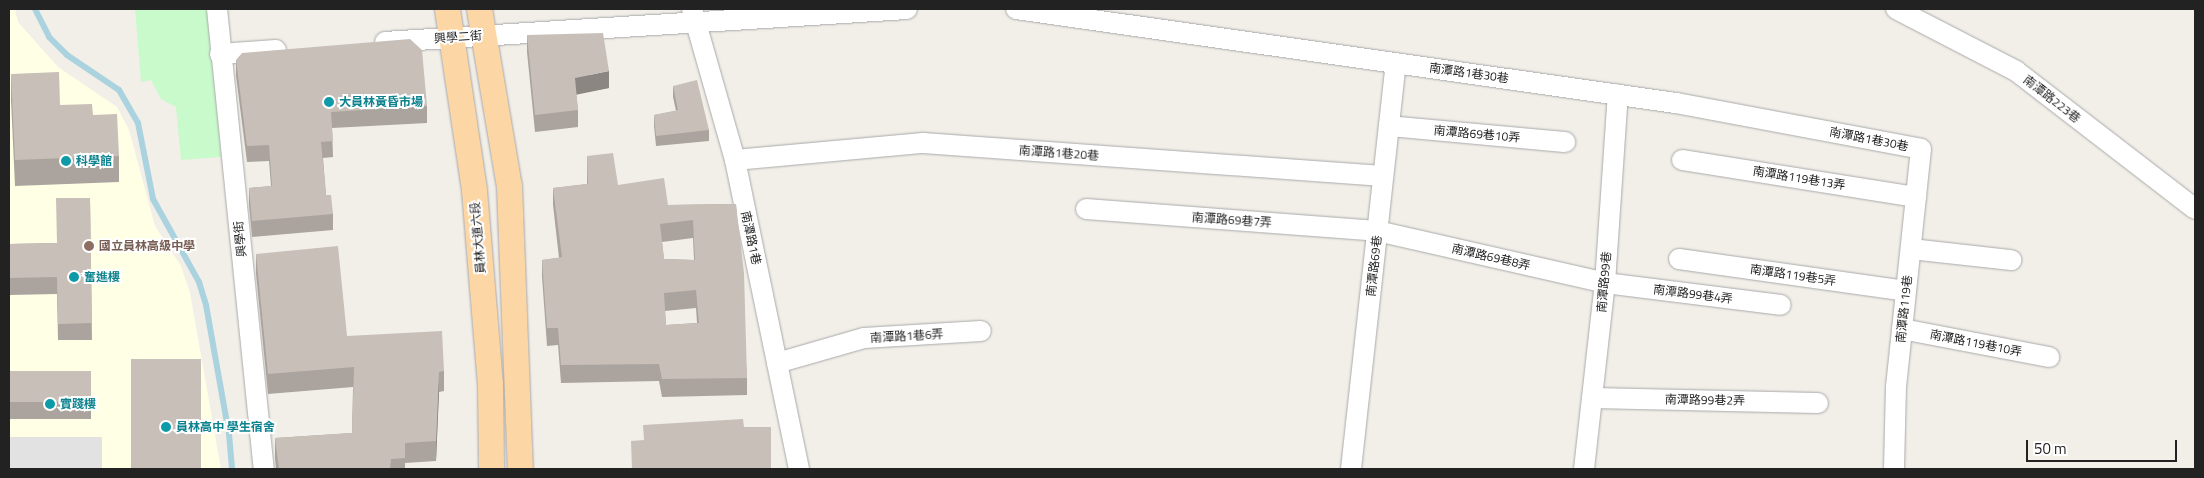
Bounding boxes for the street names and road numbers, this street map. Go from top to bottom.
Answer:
street label: 興學二街 [434,28,482,46]
street label: 南潭路1巷30巷 [1428,60,1510,86]
street label: 南潭路223巷 [2021,72,2083,126]
street label: 南潭路69巷10弄 [1433,123,1521,145]
street label: 南潭路1巷30巷 [1828,124,1910,154]
street label: 南潭路1巷20巷 [1019,143,1099,163]
street label: 南潭路119巷13弄 [1752,164,1846,192]
street label: 員林大道六段 [468,202,488,274]
street label: 南潭路1巷 [738,210,764,266]
street label: 南潭路69巷7弄 [1192,210,1272,230]
street label: 興學街 [231,220,249,258]
street label: 南潭路69巷 [1364,235,1384,297]
street label: 南潭路69巷8弄 [1450,241,1532,273]
street label: 南潭路99巷 [1594,251,1614,313]
street label: 南潭路119巷5弄 [1749,262,1837,288]
street label: 南潭路119巷 [1893,274,1915,344]
street label: 南潭路99巷4弄 [1652,282,1734,306]
street label: 南潭路1巷6弄 [870,327,944,345]
street label: 南潭路119巷10弄 [1929,327,2023,359]
street label: 南潭路99巷2弄 [1665,392,1745,408]

